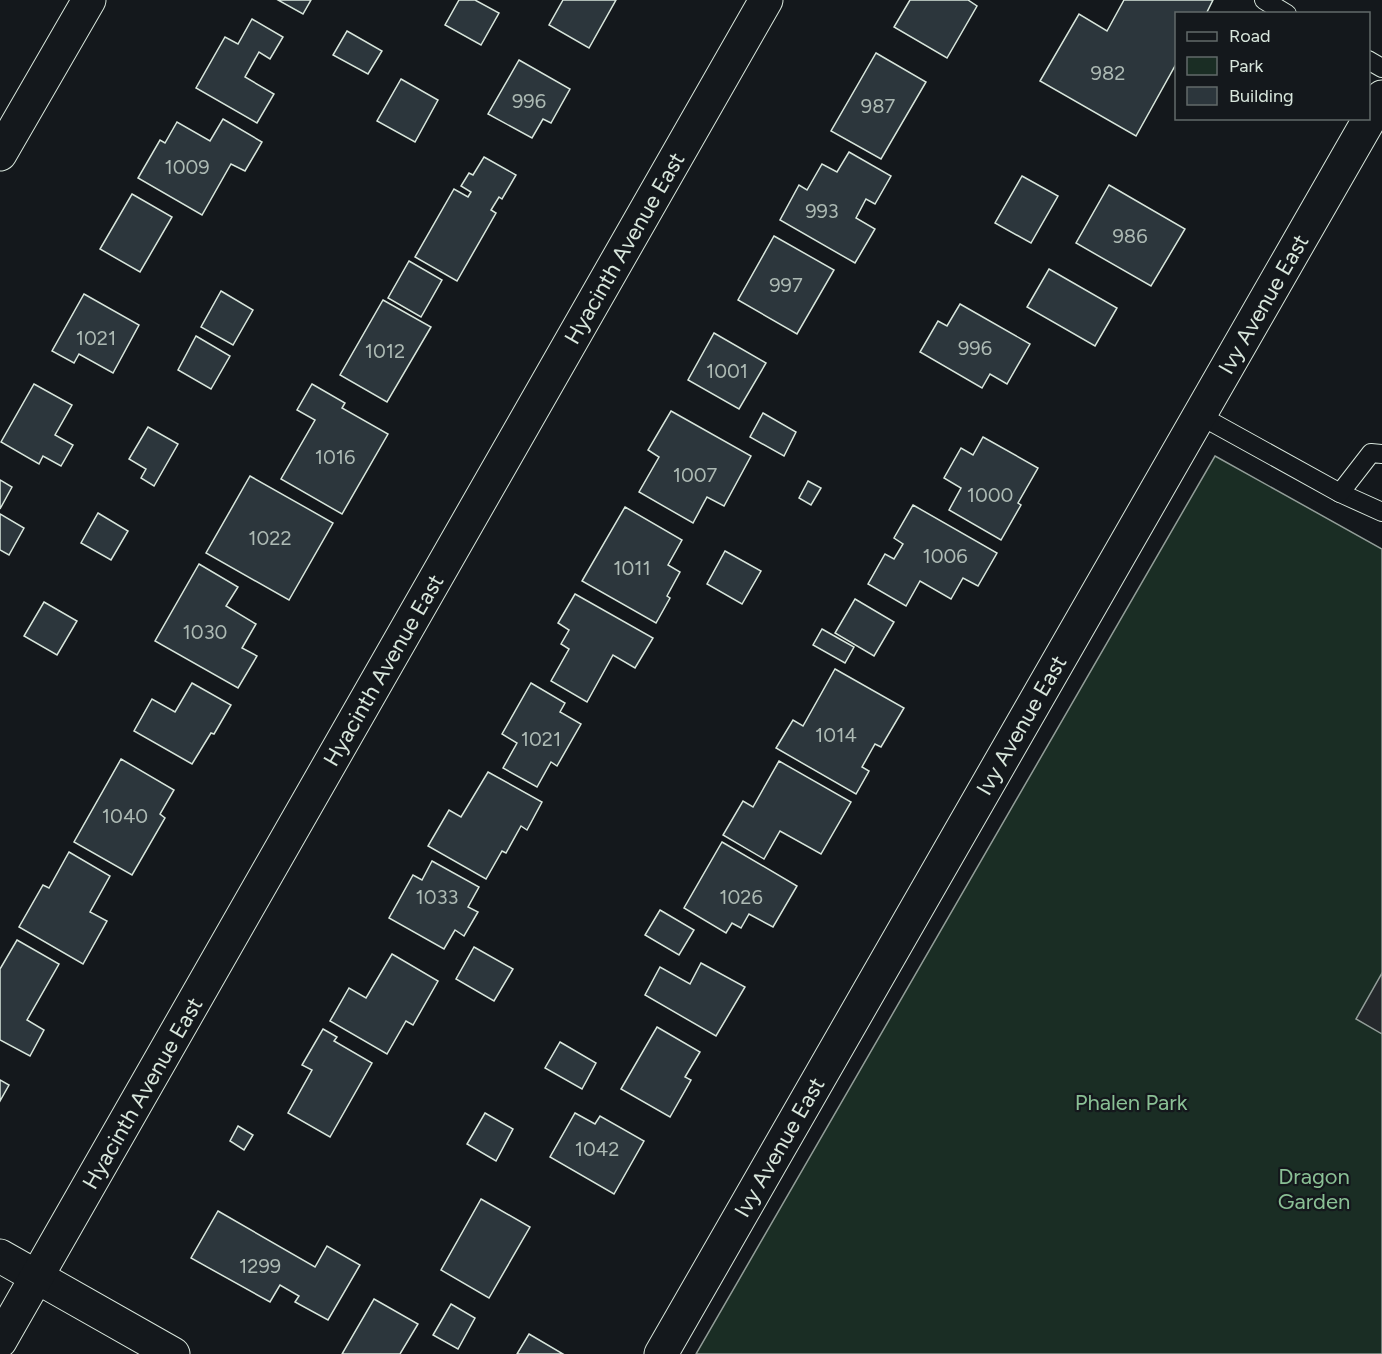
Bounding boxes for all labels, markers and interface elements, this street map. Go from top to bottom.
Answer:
legend [1175,12,1370,120]
text: Road [1229,25,1270,47]
text: Park [1229,55,1264,77]
house number: 982 [1091,61,1125,85]
text: Building [1229,85,1294,107]
house number: 996 [512,89,546,113]
house number: 987 [861,94,895,118]
street label: Hyacinth Avenue East [558,148,690,349]
house number: 1009 [164,155,210,179]
house number: 993 [805,199,839,223]
house number: 986 [1113,224,1147,248]
street label: Ivy Avenue East [1212,229,1314,379]
house number: 997 [769,273,803,297]
house number: 1021 [76,326,116,350]
house number: 996 [958,336,992,360]
house number: 1012 [365,339,405,363]
house number: 1001 [706,359,748,383]
house number: 1016 [315,445,355,469]
house number: 1007 [673,463,718,487]
house number: 1000 [967,483,1013,507]
house number: 1022 [248,526,292,550]
house number: 1006 [922,544,968,568]
house number: 1011 [613,556,651,580]
street label: Hyacinth Avenue East [317,570,449,771]
house number: 1030 [183,620,227,644]
street label: Ivy Avenue East [970,650,1072,800]
house number: 1014 [815,723,857,747]
house number: 1021 [521,727,561,751]
house number: 1040 [102,804,148,828]
house number: 1033 [416,885,458,909]
house number: 1026 [719,885,763,909]
street label: Hyacinth Avenue East [76,993,208,1194]
street label: Ivy Avenue East [728,1072,830,1222]
park label: Phalen Park [1075,1089,1188,1116]
house number: 1042 [575,1137,619,1161]
park label: Dragon Garden [1278,1163,1350,1215]
house number: 1299 [239,1254,281,1278]

